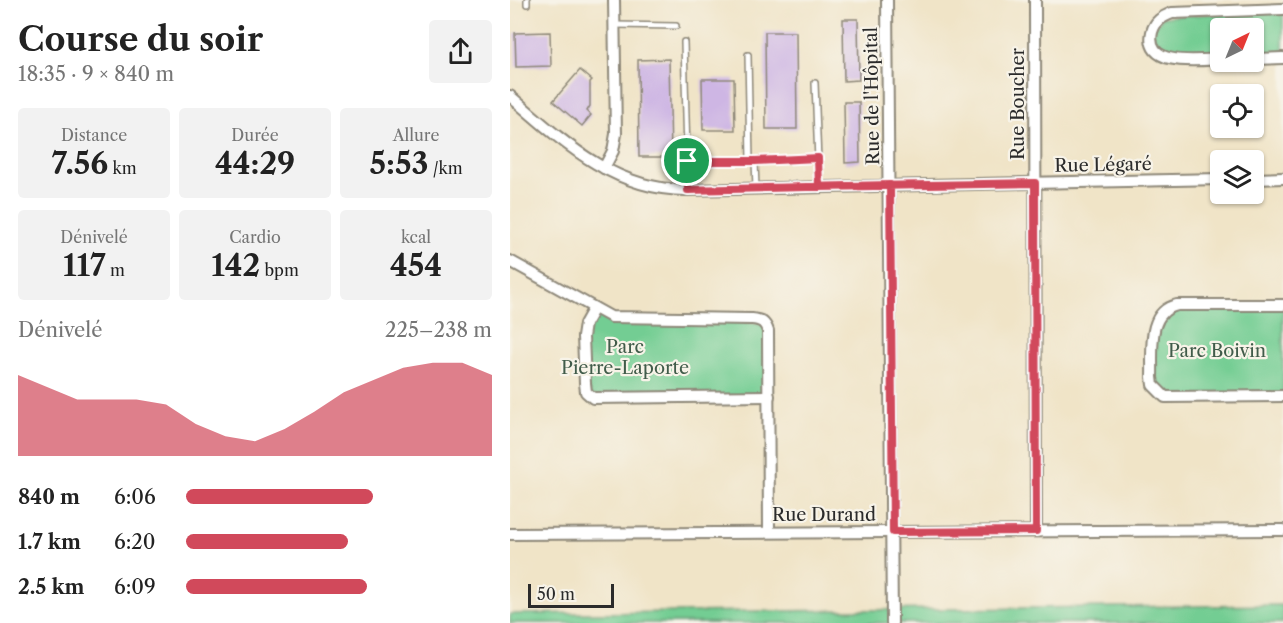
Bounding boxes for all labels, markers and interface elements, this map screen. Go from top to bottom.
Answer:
north arrow [1210,18,1264,72]
map controls [1210,18,1264,204]
text: Course du soir [18,19,263,60]
button: share [429,20,492,83]
street label: Rue de l'Hôpital [860,27,884,165]
street label: Rue Boucher [1007,47,1029,160]
text: 18:35 · 9 × 840 m [18,62,174,86]
button: locate [1210,84,1264,138]
text: Distance [61,125,127,145]
text: Durée [231,125,279,145]
text: Allure [393,125,439,145]
pin [661,135,712,186]
icon: arrive [670,144,703,177]
text: 7.56 [51,145,108,182]
text: 44:29 [215,145,295,182]
text: 5:53 [369,145,428,182]
button: layers [1210,150,1264,204]
street label: Rue Légaré [1054,153,1152,177]
text: km [108,158,137,178]
text: /km [428,158,463,178]
text: Dénivelé [60,227,128,247]
text: Cardio [229,227,281,247]
text: kcal [401,227,431,247]
text: 117 [63,247,106,284]
text: 142 [211,247,260,284]
text: 454 [390,247,442,284]
text: m [106,260,125,280]
text: bpm [260,260,299,280]
text: Dénivelé [18,318,102,342]
text: 225–238 m [385,318,492,342]
park label: Parc Pierre-Laporte [561,336,689,379]
park label: Parc Boivin [1168,340,1266,362]
text: 840 m [18,485,80,509]
text: 6:06 [114,485,156,509]
street label: Rue Durand [772,504,876,526]
text: 1.7 km [18,530,81,554]
text: 6:20 [114,530,156,554]
text: 2.5 km [18,575,85,599]
text: 6:09 [114,575,156,599]
scale bar [528,581,614,608]
text: 50 m [537,584,575,604]

